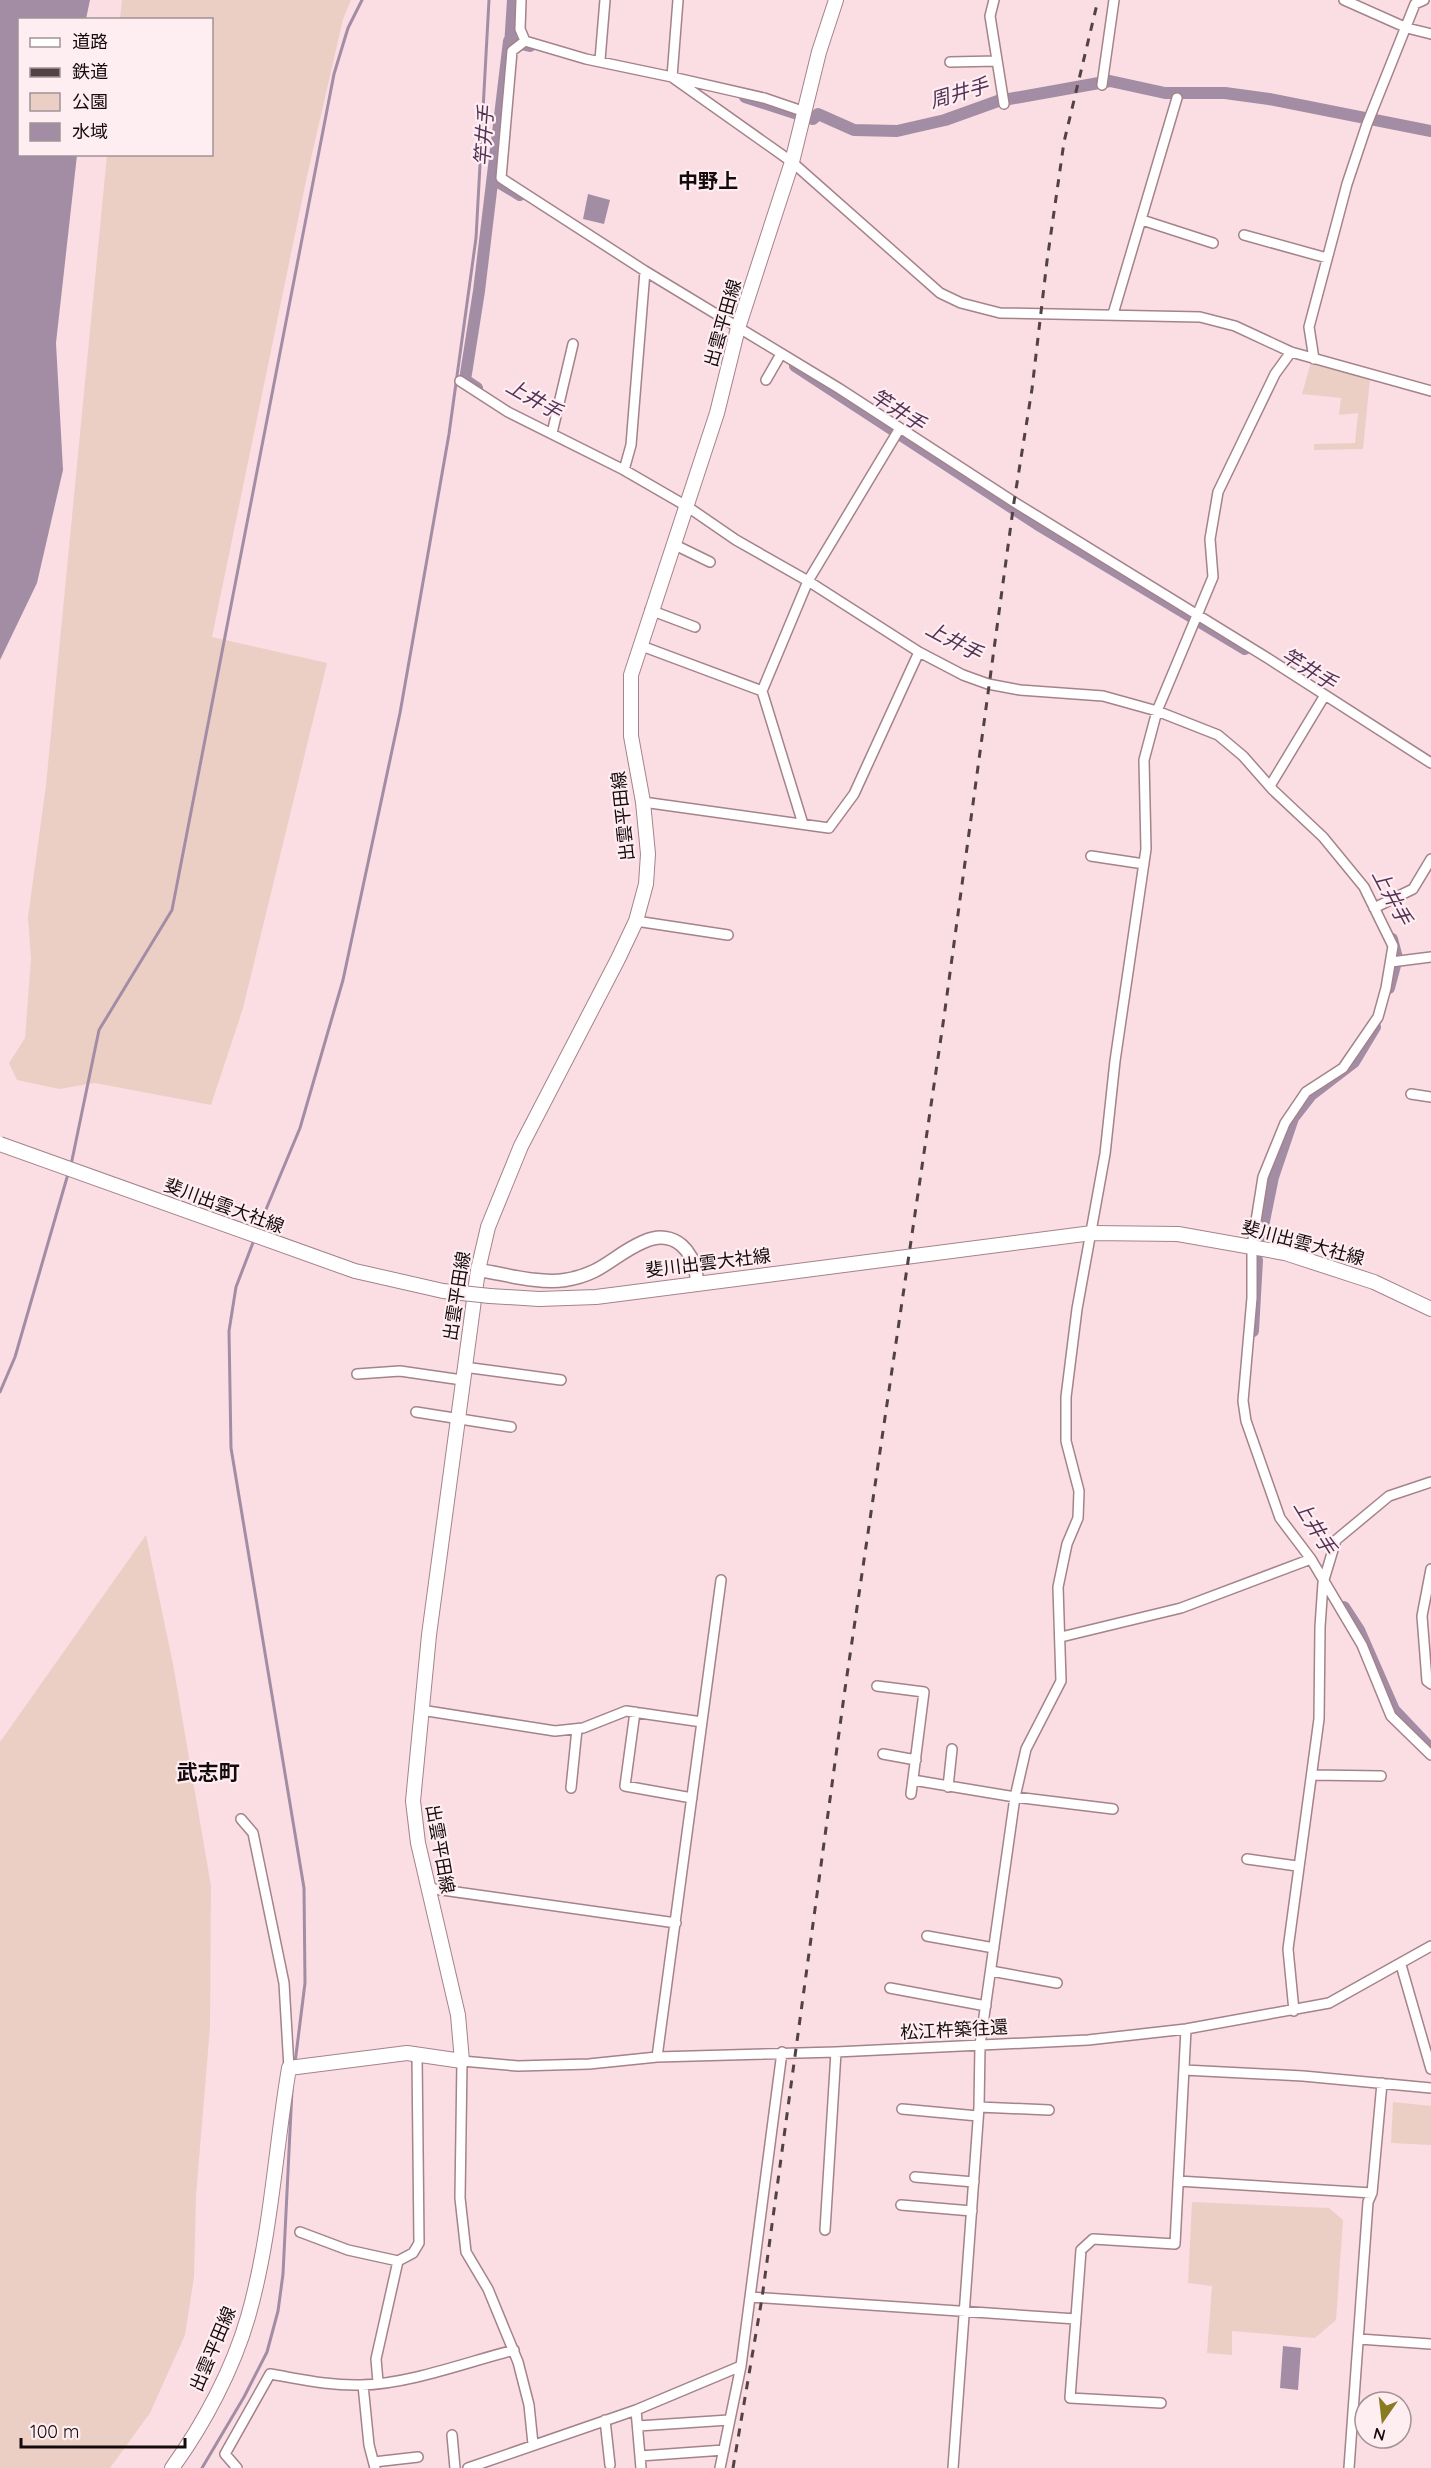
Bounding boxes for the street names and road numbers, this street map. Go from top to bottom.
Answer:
street label: 出雲平田線 [699,276,746,369]
street label: 出雲平田線 [606,770,639,862]
street label: 斐川出雲大社線 [161,1173,287,1238]
street label: 斐川出雲大社線 [1239,1215,1367,1270]
street label: 斐川出雲大社線 [644,1243,772,1282]
street label: 出雲平田線 [438,1250,475,1342]
street label: 出雲平田線 [421,1803,460,1895]
street label: 松江杵築往還 [899,2015,1009,2044]
street label: 出雲平田線 [184,2303,241,2395]

